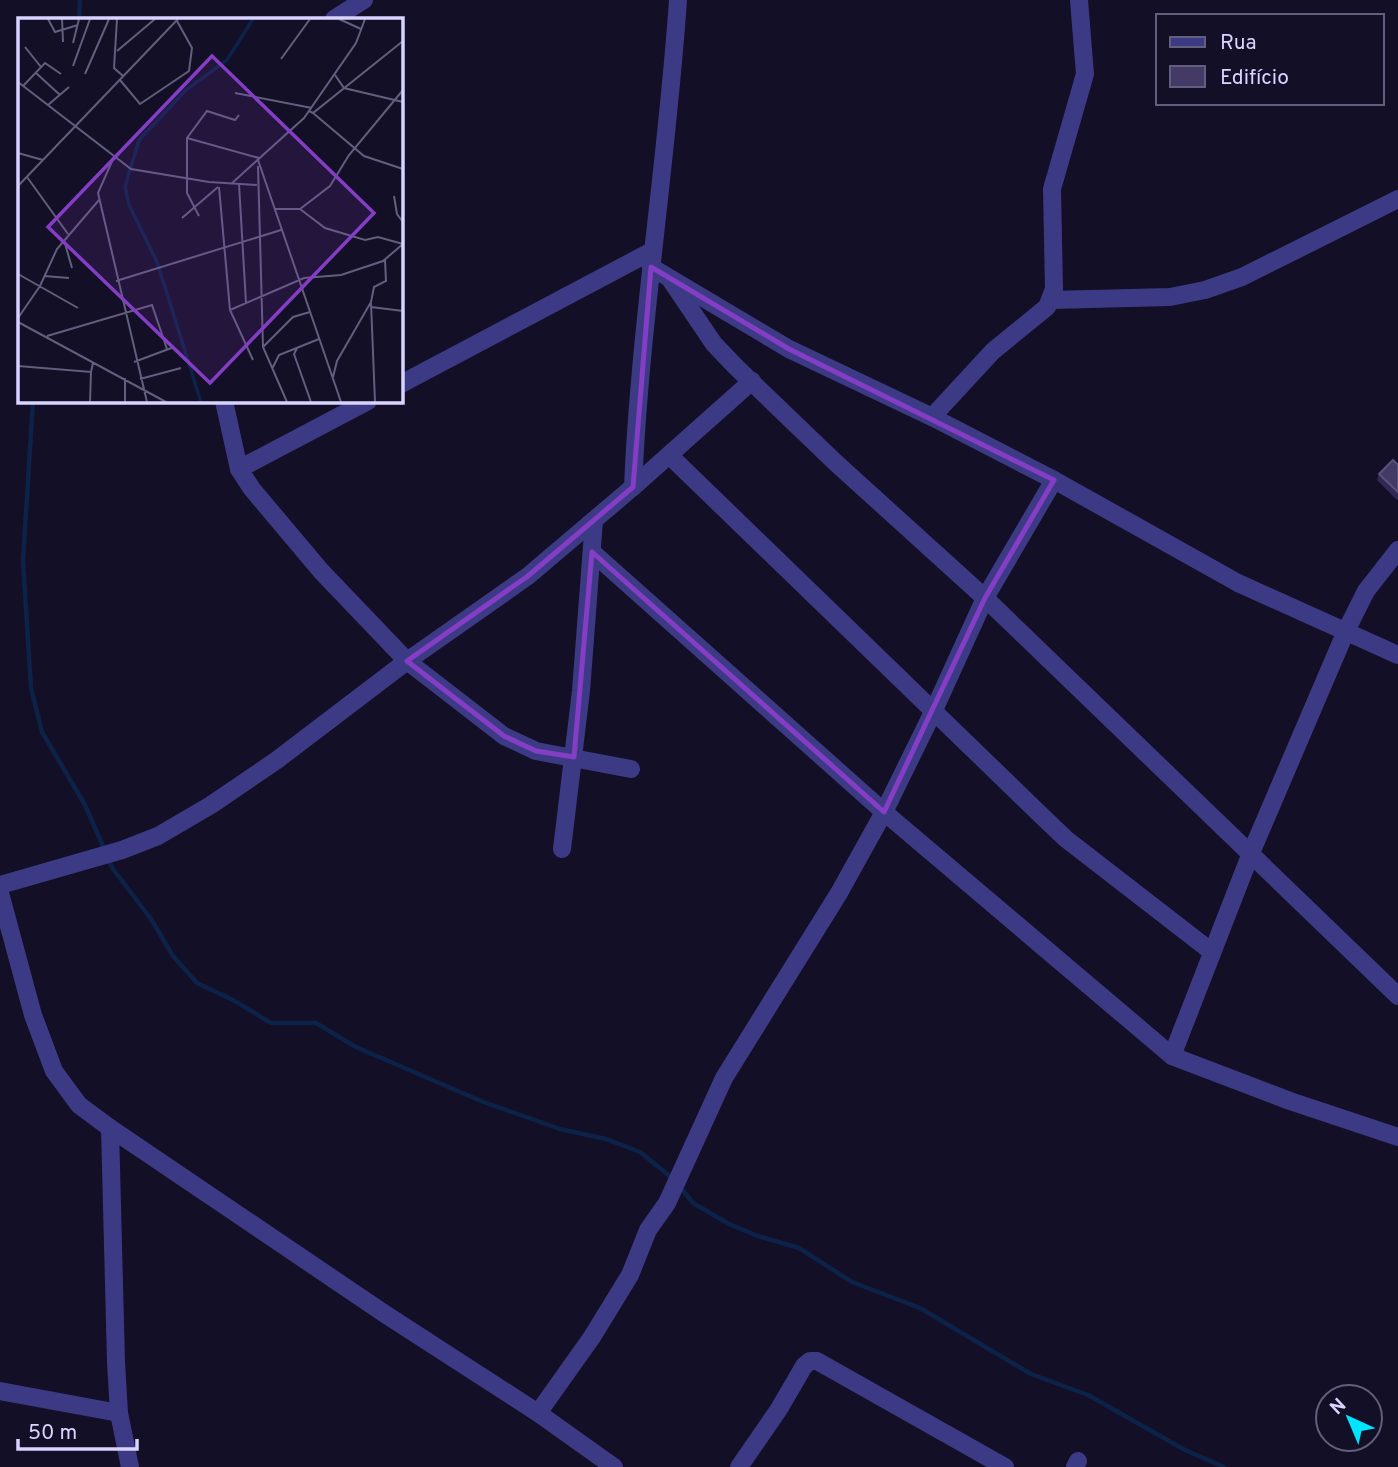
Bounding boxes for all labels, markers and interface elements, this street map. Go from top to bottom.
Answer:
legend [1156,14,1384,105]
inset map [18,18,402,402]
text: Rua [1220,30,1257,57]
text: Edifício [1220,65,1289,92]
north arrow [1314,1383,1384,1453]
text: N [1325,1394,1352,1421]
scale bar [18,1408,136,1452]
text: 50 m [28,1420,77,1447]

